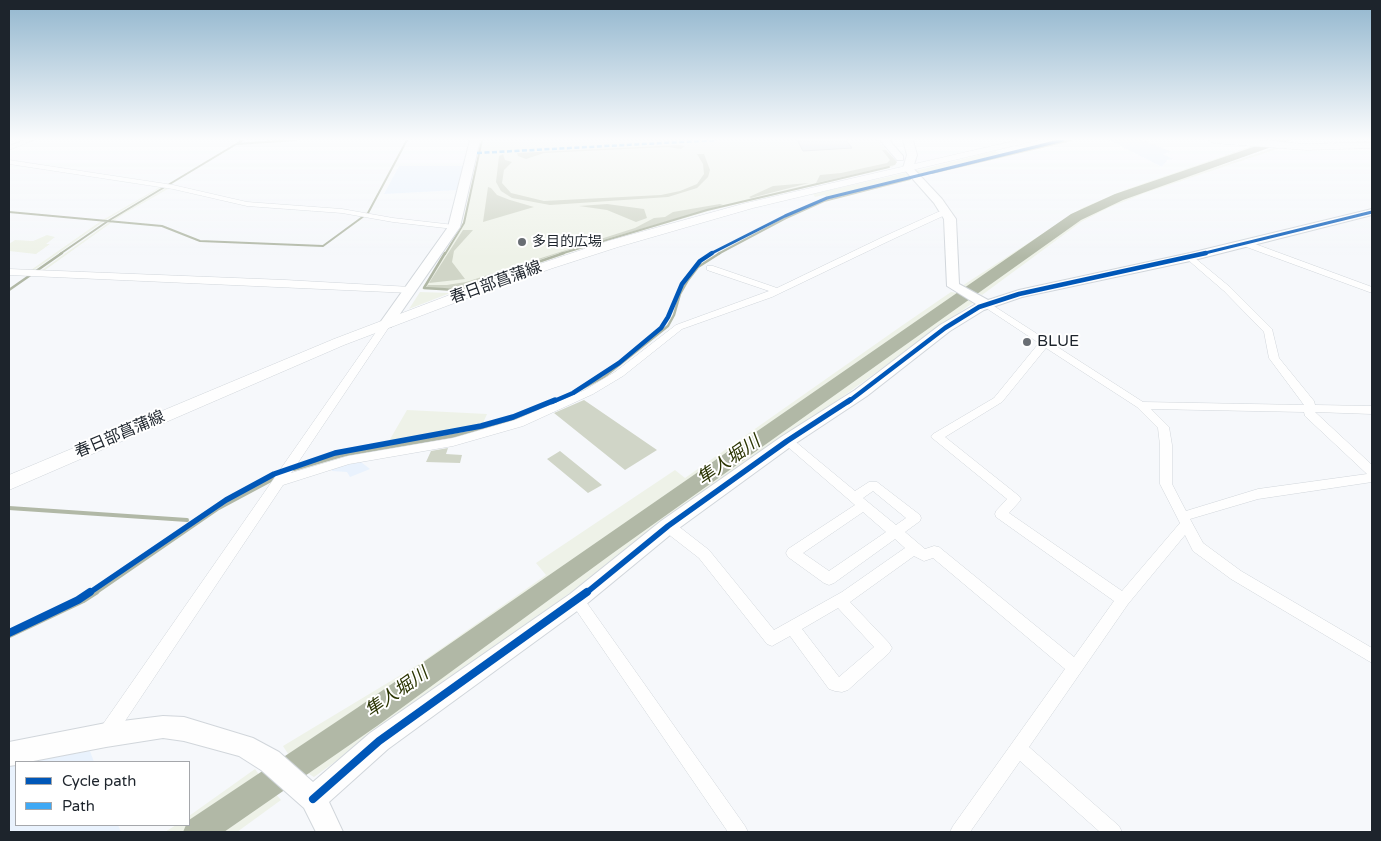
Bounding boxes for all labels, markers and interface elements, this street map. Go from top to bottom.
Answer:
place label: 多目的広場 [532,234,602,250]
marker: 多目的広場 [516,236,528,248]
street label: 春日部菖蒲線 [448,258,544,308]
place label: BLUE [1037,332,1079,352]
marker: BLUE [1021,336,1033,348]
street label: 春日部菖蒲線 [72,407,168,463]
water label: 隼人堀川 [693,432,765,490]
water label: 隼人堀川 [361,664,433,722]
legend [15,761,190,826]
text: Cycle path [62,772,136,790]
text: Path [62,797,95,815]

